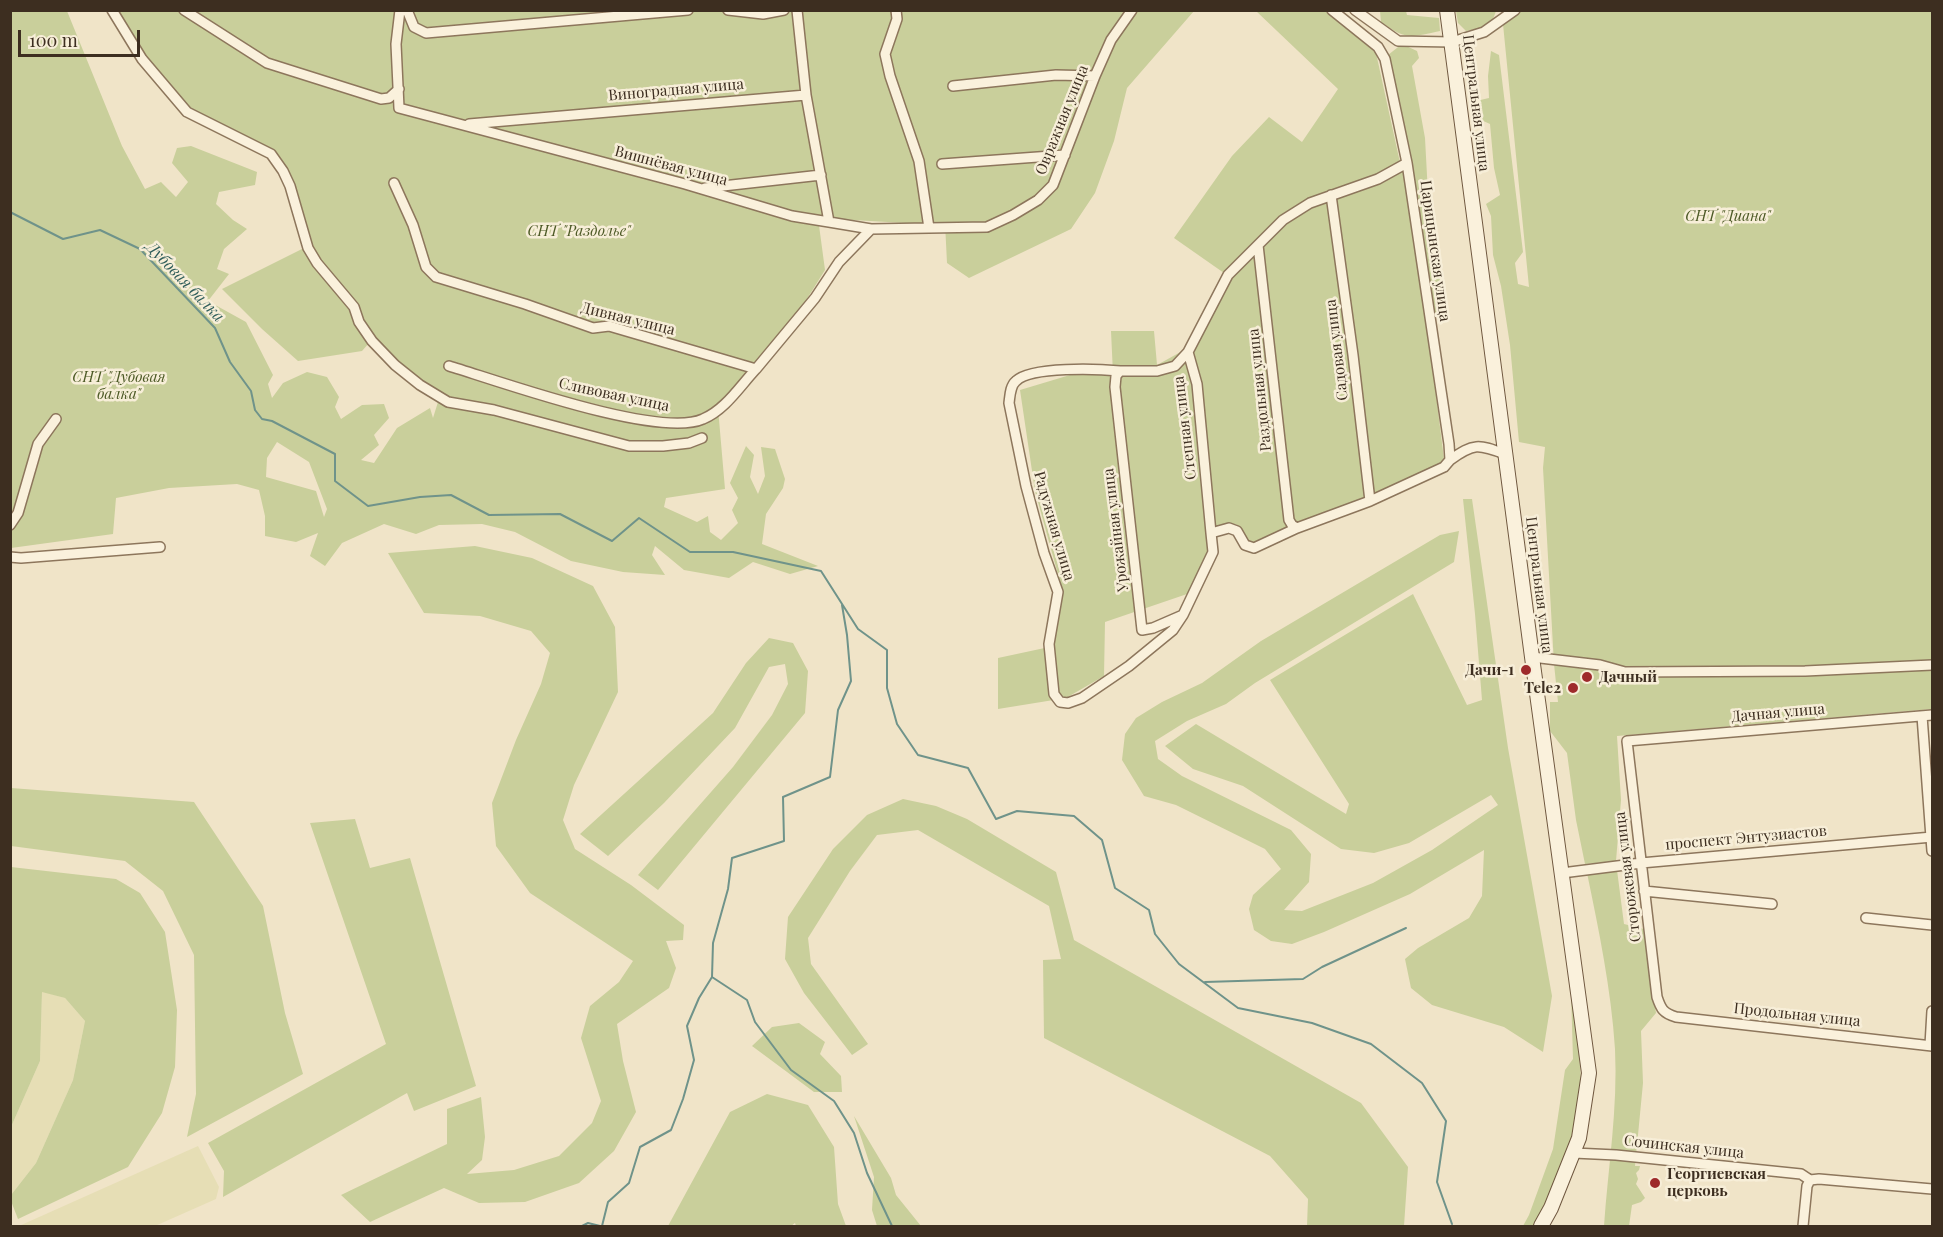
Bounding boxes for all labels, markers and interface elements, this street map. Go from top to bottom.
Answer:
scale bar [21,18,142,56]
text: 100 m [29,28,78,52]
street label: Центральная улица [1459,34,1493,172]
street label: Овражная улица [1032,62,1092,178]
street label: Виноградная улица [607,75,745,105]
street label: Вишнёвая улица [613,142,729,190]
street label: Царицынская улица [1416,179,1454,323]
park label: СНТ "Диана" [1685,207,1771,225]
park label: СНТ "Раздолье" [527,222,631,240]
water label: Дубовая балка [142,238,228,326]
street label: Садовая улица [1322,298,1352,402]
street label: Дивная улица [579,299,677,339]
street label: Раздольная улица [1245,328,1275,452]
park label: СНТ "Дубовая балка" [72,368,166,403]
street label: Сливовая улица [557,375,671,415]
street label: Степная улица [1170,375,1200,481]
street label: Урожайная улица [1100,467,1132,593]
street label: Радужная улица [1030,469,1078,583]
street label: Центральная улица [1522,516,1556,654]
place label: Дачи-1 [1465,661,1514,679]
marker: Дачи-1 [1519,663,1533,677]
place label: Дачный [1599,668,1657,686]
marker: Дачный [1580,670,1594,684]
place label: Tele2 [1524,679,1561,697]
marker: Tele2 [1566,681,1580,695]
street label: Дачная улица [1730,700,1826,726]
street label: Сторожевая улица [1611,811,1645,943]
street label: проспект Энтузиастов [1664,822,1828,854]
street label: Продольная улица [1733,999,1861,1031]
street label: Сочинская улица [1623,1132,1745,1162]
place label: Георгиевская церковь [1667,1165,1766,1200]
marker: Георгиевская церковь [1648,1176,1662,1190]

